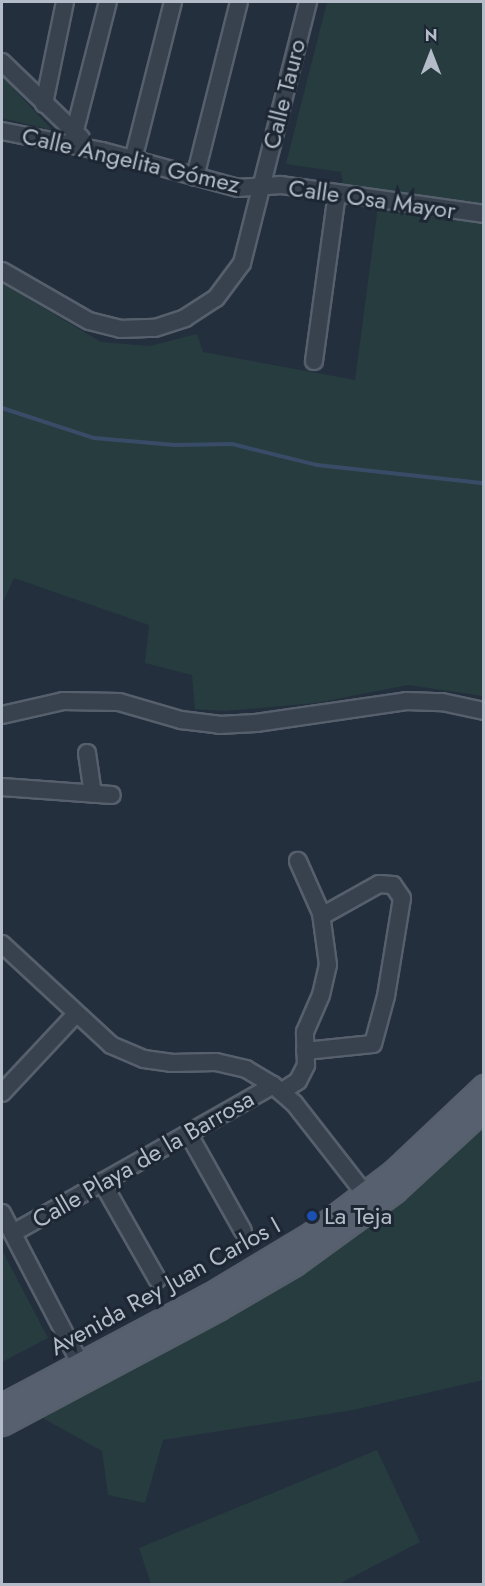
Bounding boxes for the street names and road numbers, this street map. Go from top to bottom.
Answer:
street label: Calle Tauro [256,36,312,152]
street label: Calle Angelita Gómez [19,121,243,199]
street label: Calle Osa Mayor [287,173,457,225]
street label: Calle Playa de la Barrosa [27,1084,259,1234]
street label: Avenida Rey Juan Carlos I [45,1211,285,1361]

